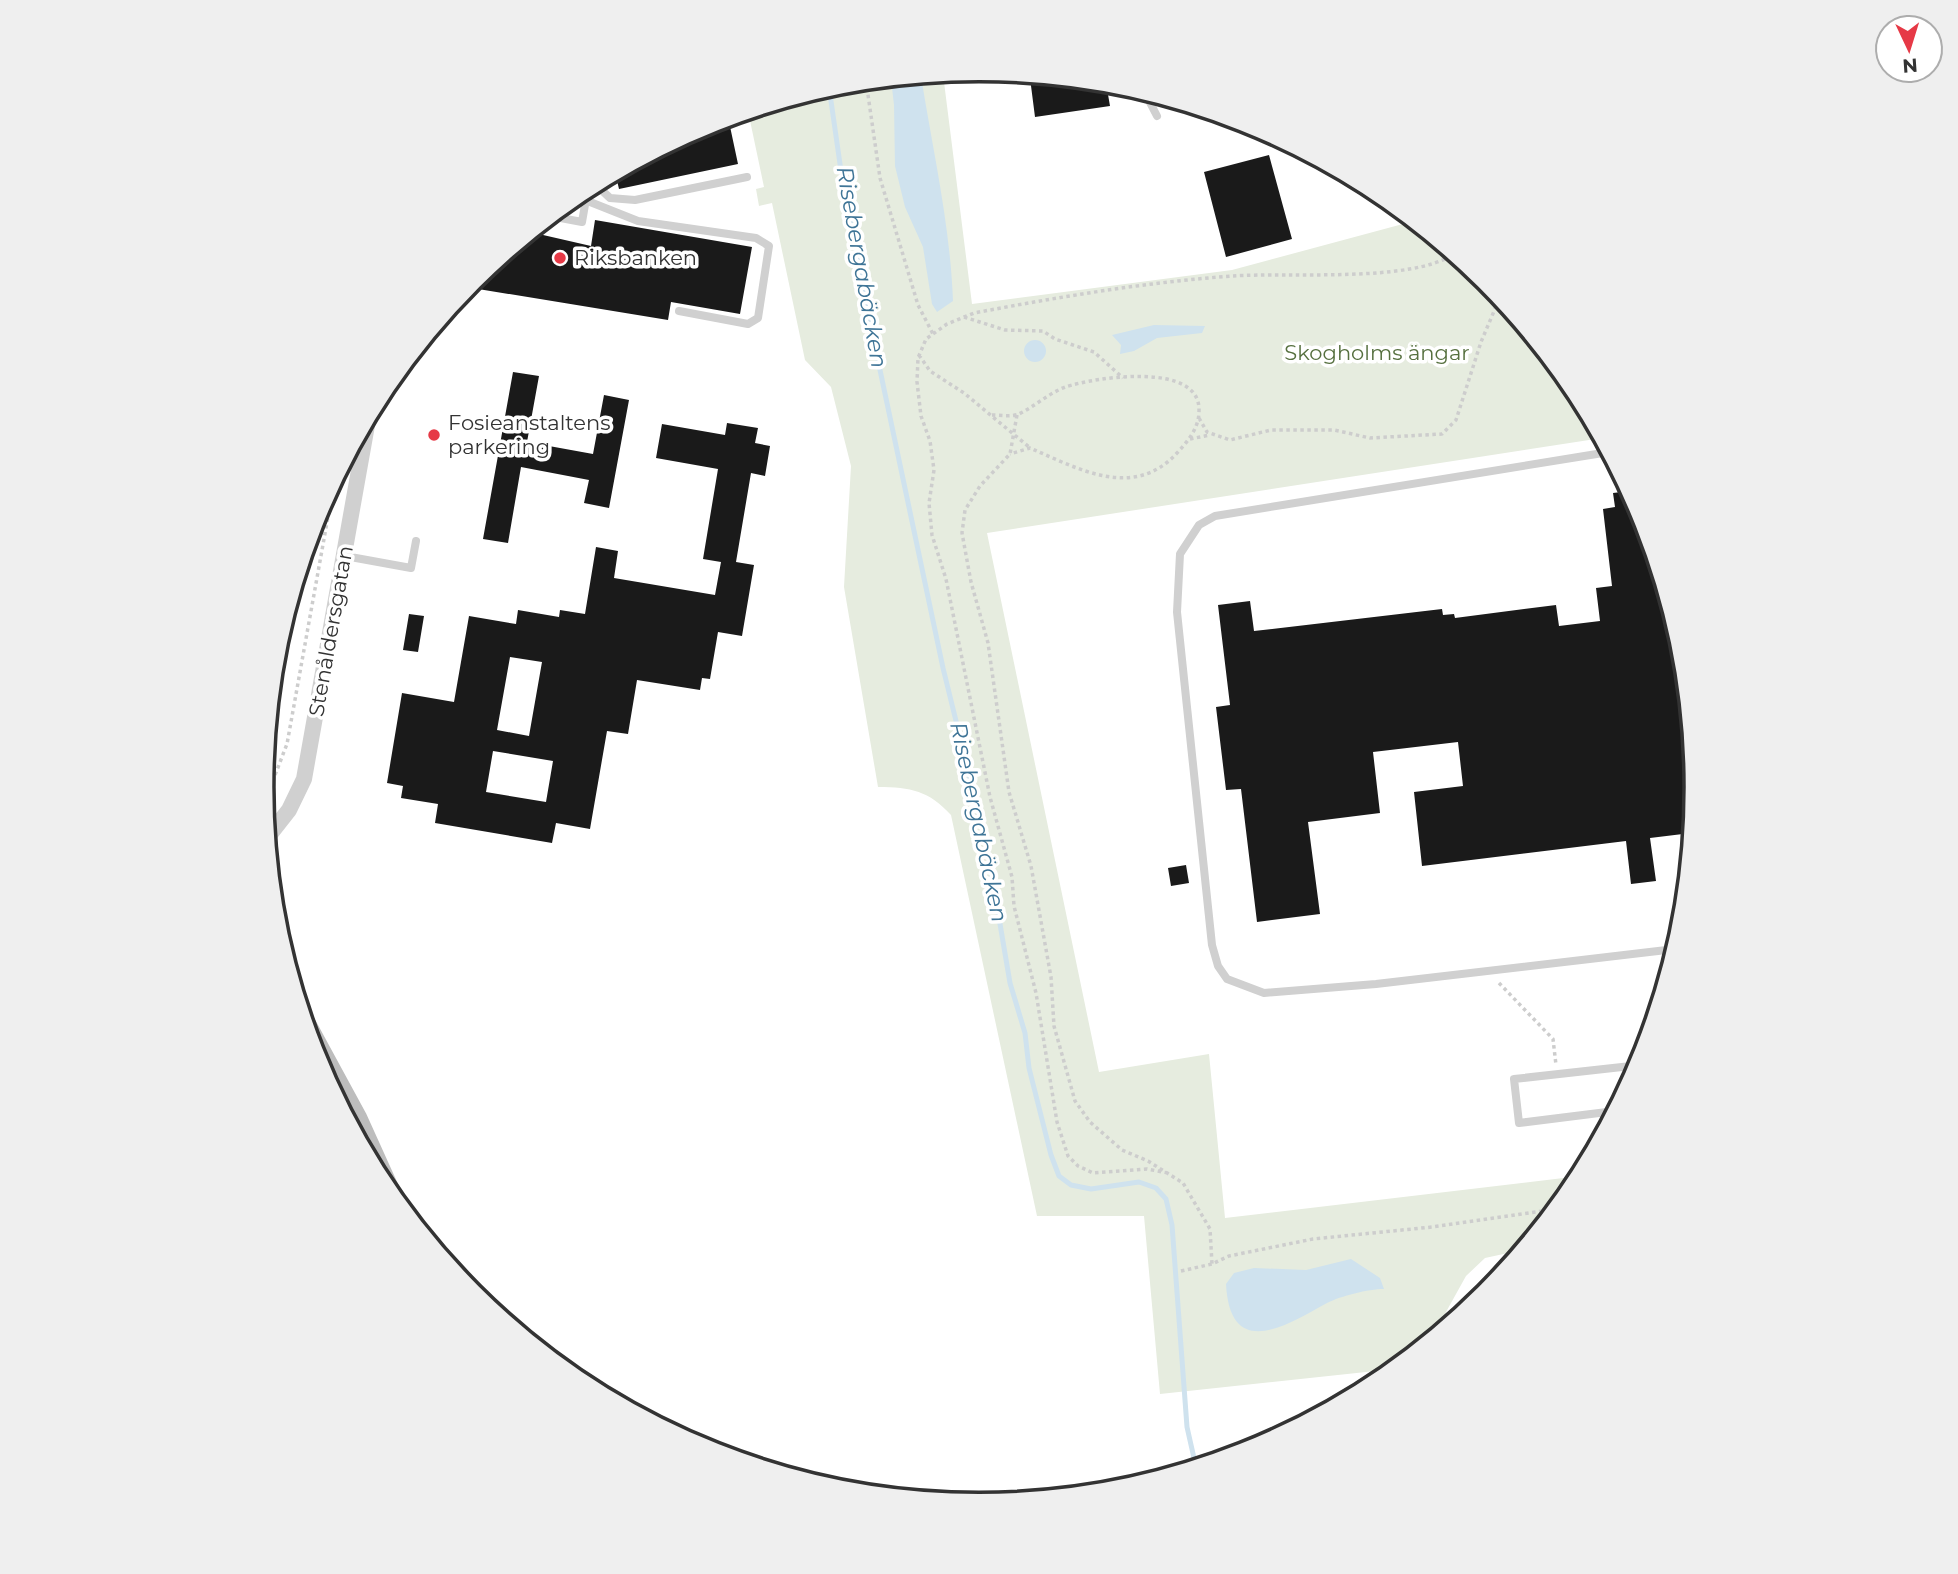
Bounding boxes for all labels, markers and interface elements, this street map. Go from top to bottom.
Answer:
north arrow [1874,14,1944,84]
text: N [1902,53,1919,77]
water label: Risebergabäcken [830,164,894,370]
place label: Riksbanken [574,245,697,270]
marker: Riksbanken [552,250,568,266]
park label: Skogholms ängar [1284,340,1470,365]
place label: Fosieanstaltens parkering [448,410,610,459]
marker: Fosieanstaltens parkering [426,427,442,443]
street label: Stenåldersgatan [303,544,358,718]
water label: Risebergabäcken [944,719,1014,925]

